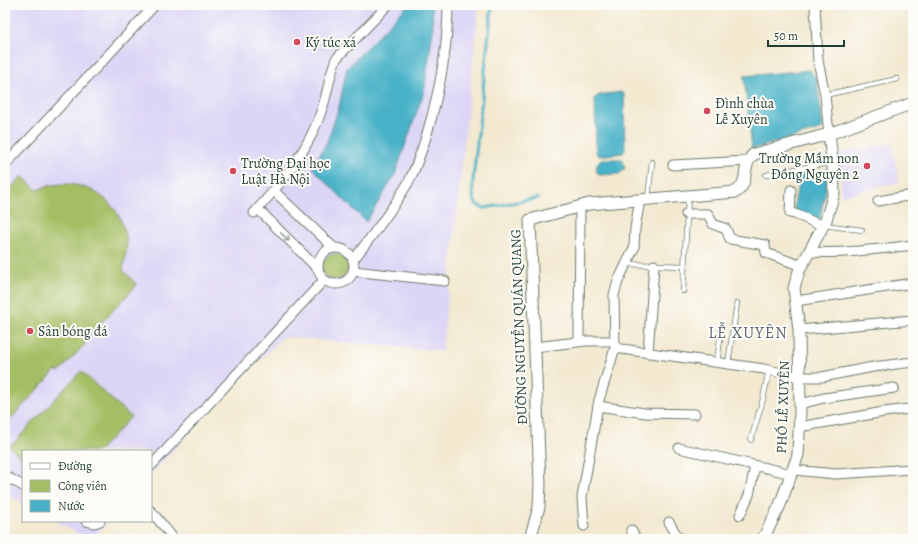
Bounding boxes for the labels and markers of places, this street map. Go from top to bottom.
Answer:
place label: Ký túc xá [305,33,357,52]
marker: Ký túc xá [292,37,302,47]
place label: Đình chùa Lễ Xuyên [715,94,775,129]
marker: Đình chùa Lễ Xuyên [702,106,712,116]
place label: Trường Mầm non Đồng Nguyên 2 [759,149,859,184]
place label: Trường Đại học Luật Hà Nội [241,154,330,189]
marker: Trường Mầm non Đồng Nguyên 2 [862,161,872,171]
marker: Trường Đại học Luật Hà Nội [228,166,238,176]
place label: Sân bóng đá [38,322,108,341]
marker: Sân bóng đá [25,326,35,336]

